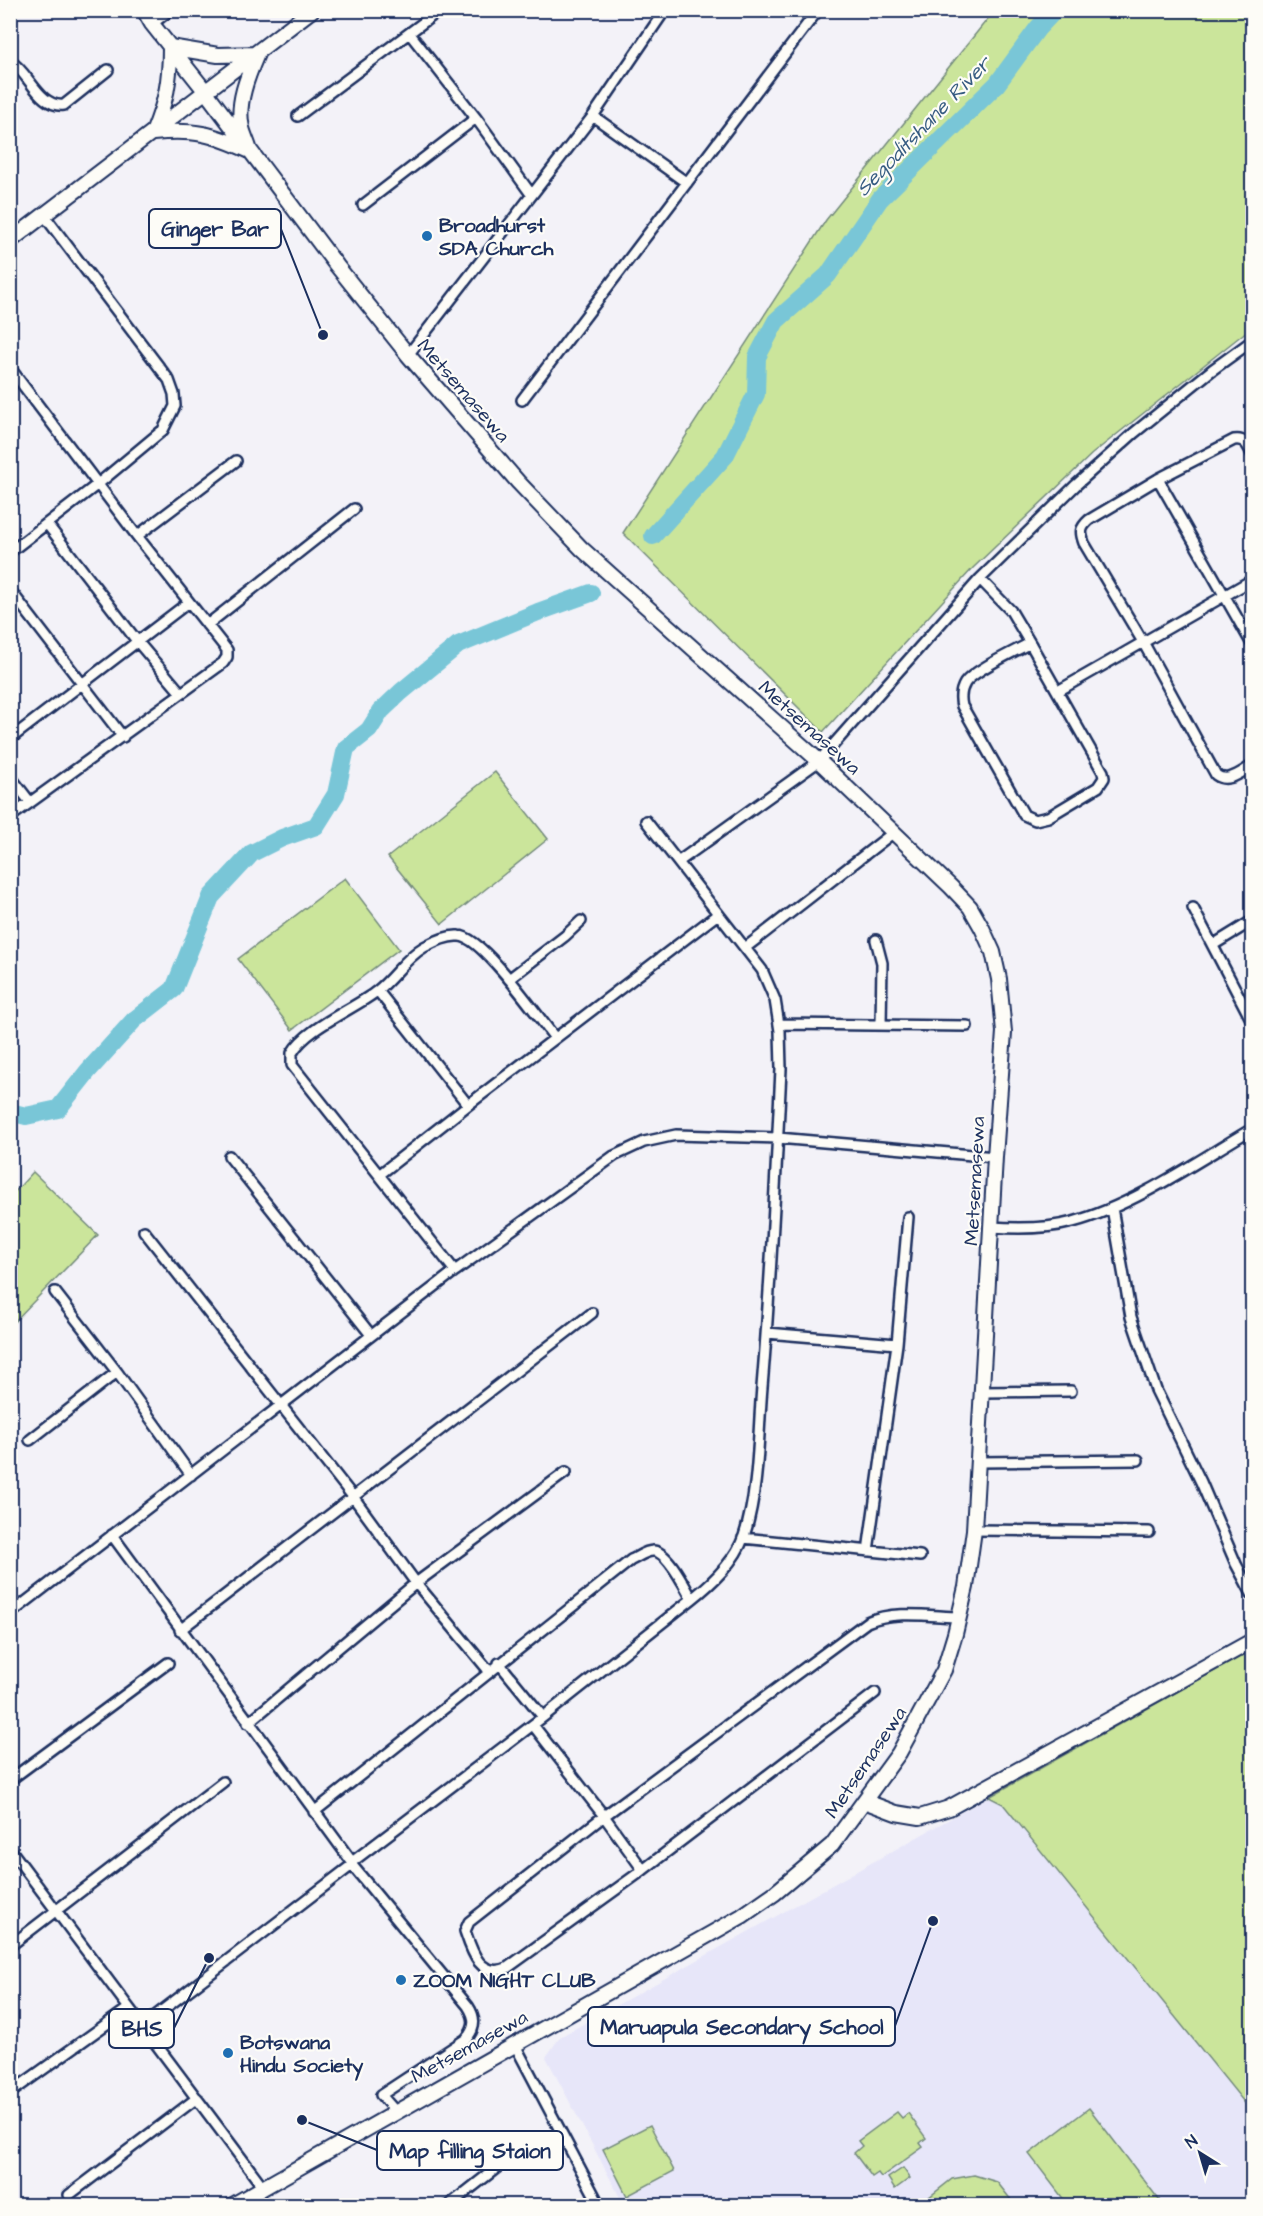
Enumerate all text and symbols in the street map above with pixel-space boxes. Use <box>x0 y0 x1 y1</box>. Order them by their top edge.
water label: Segoditshane River <box>849 48 1000 203</box>
callout: Ginger Bar <box>149 209 281 248</box>
place label: Broadhurst SDA Church <box>438 212 555 263</box>
text: Ginger Bar <box>161 215 269 246</box>
marker: Broadhurst SDA Church <box>420 229 434 243</box>
street label: Metsemasewa <box>410 333 516 449</box>
street label: Metsemasewa <box>752 674 867 781</box>
street label: Metsemasewa <box>958 1116 992 1246</box>
street label: Metsemasewa <box>818 1701 914 1824</box>
place label: ZOOM NIGHT CLUB <box>413 1967 596 1995</box>
marker: ZOOM NIGHT CLUB <box>394 1973 408 1987</box>
street label: Metsemasewa <box>406 2003 533 2090</box>
callout: Maruapula Secondary School <box>588 2007 895 2046</box>
callout: BHS <box>109 2009 174 2048</box>
text: Maruapula Secondary School <box>600 2013 884 2045</box>
text: BHS <box>121 2015 163 2044</box>
place label: Botswana Hindu Society <box>240 2029 363 2081</box>
marker: Botswana Hindu Society <box>221 2046 235 2060</box>
north arrow <box>1170 2123 1230 2183</box>
text: N <box>1181 2130 1202 2154</box>
callout: Map filling Staion <box>377 2131 563 2170</box>
text: Map filling Staion <box>389 2137 551 2168</box>

